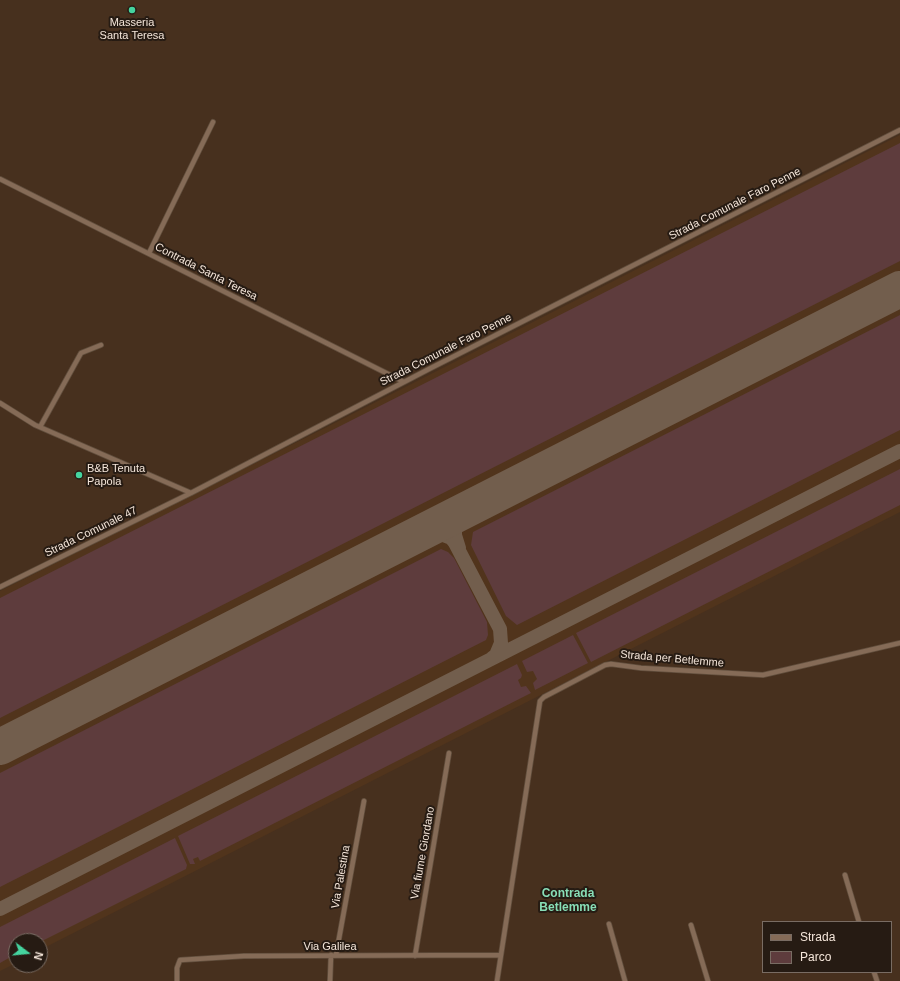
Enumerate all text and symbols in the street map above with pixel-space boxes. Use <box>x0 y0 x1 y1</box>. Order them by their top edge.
marker: Masseria Santa Teresa <box>127 5 137 15</box>
place label: Masseria Santa Teresa <box>100 16 164 42</box>
street label: Strada Comunale Faro Penne <box>667 165 803 243</box>
street label: Contrada Santa Teresa <box>153 240 259 304</box>
street label: Strada Comunale Faro Penne <box>378 311 514 389</box>
place label: B&B Tenuta Papola <box>87 462 145 488</box>
marker: B&B Tenuta Papola <box>74 470 84 480</box>
street label: Strada Comunale 47 <box>43 504 139 560</box>
street label: Strada per Betlemme <box>620 648 724 670</box>
street label: Via fiume Giordano <box>408 806 438 900</box>
street label: Via Palestina <box>329 844 353 910</box>
district label: Contrada Betlemme <box>539 887 597 915</box>
legend <box>762 921 892 973</box>
text: Strada <box>800 930 835 944</box>
north arrow <box>8 933 48 973</box>
street label: Via Galilea <box>304 940 356 954</box>
text: Parco <box>800 950 831 964</box>
text: N <box>32 951 45 962</box>

